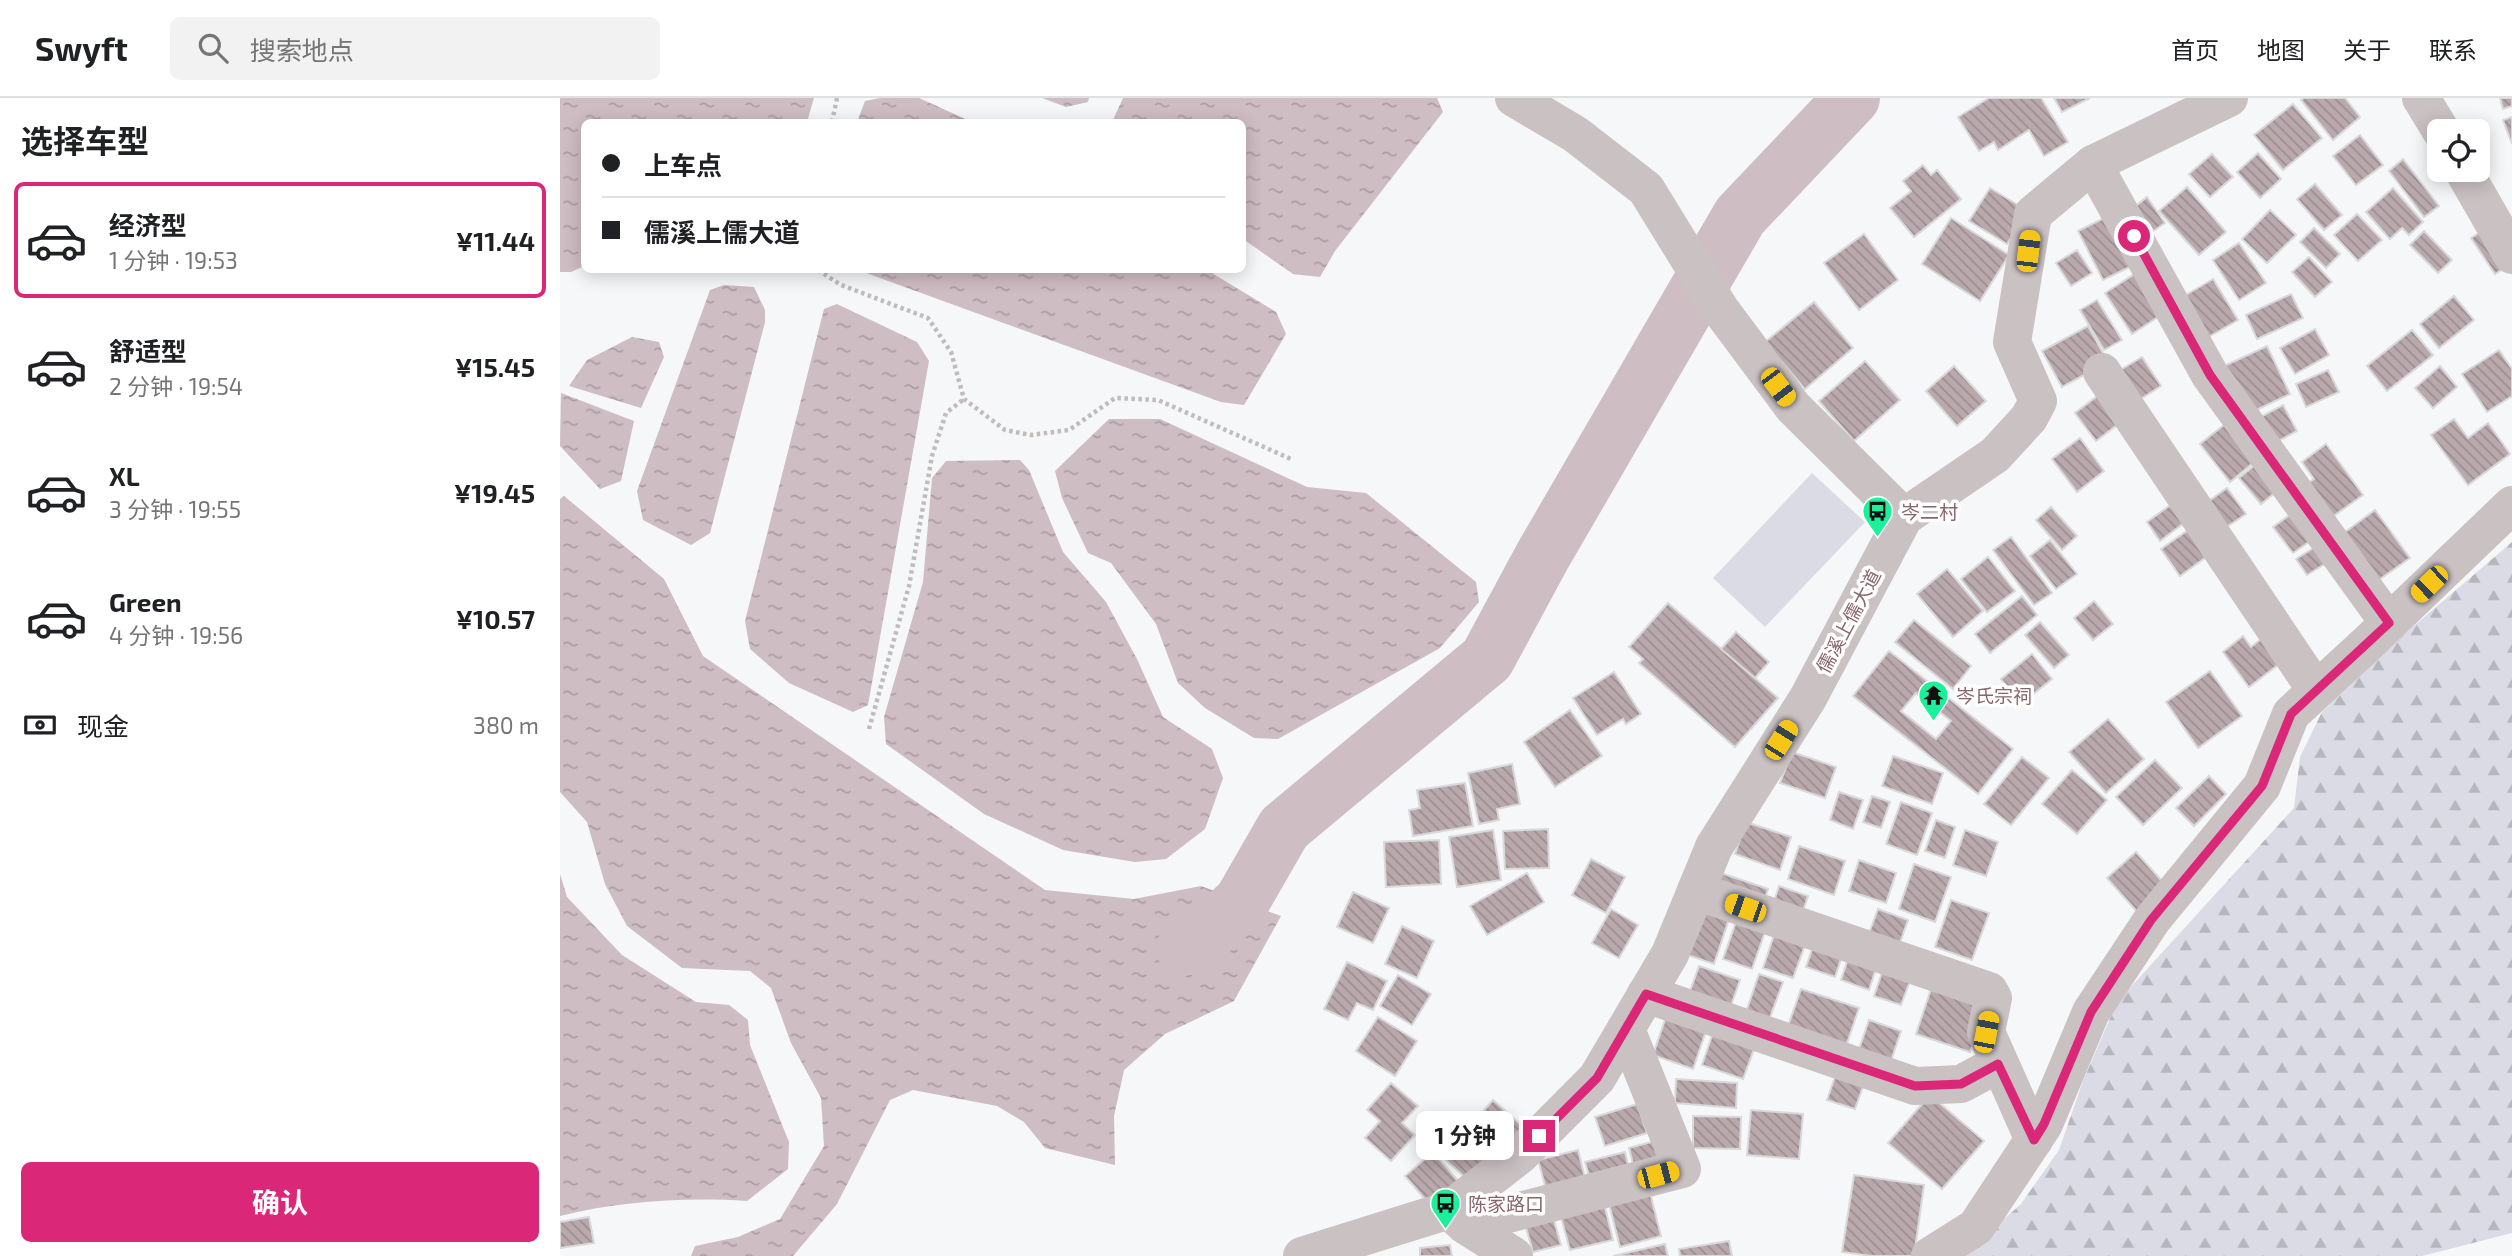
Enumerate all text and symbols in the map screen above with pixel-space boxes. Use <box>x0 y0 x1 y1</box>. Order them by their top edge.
search box <box>170 17 660 80</box>
text: Swyft <box>35 28 128 68</box>
icon: search <box>194 29 232 67</box>
text: 搜索地点 <box>250 34 354 65</box>
text: 首页 <box>2171 35 2219 64</box>
text: 地图 <box>2257 35 2305 64</box>
text: 关于 <box>2343 35 2391 64</box>
text: 联系 <box>2429 35 2477 64</box>
map controls <box>2427 119 2490 182</box>
button: locate <box>2427 119 2490 182</box>
text: 选择车型 <box>21 121 149 159</box>
text: 上车点 <box>644 149 722 180</box>
icon: car <box>25 209 88 272</box>
text: 经济型 <box>109 209 187 240</box>
text: 儒溪上儒大道 <box>644 216 800 247</box>
route start <box>2118 220 2150 252</box>
text: ¥11.44 <box>456 225 535 256</box>
car <box>2016 229 2041 273</box>
text: 1 分钟 · 19:53 <box>109 246 238 274</box>
icon: car <box>25 335 88 398</box>
text: 舒适型 <box>109 335 187 366</box>
text: ¥15.45 <box>455 351 535 382</box>
car <box>1757 364 1800 410</box>
text: 2 分钟 · 19:54 <box>109 372 243 400</box>
text: XL <box>109 460 140 491</box>
icon: car <box>25 461 88 524</box>
text: ¥19.45 <box>454 477 535 508</box>
bus stop icon: 岑二村 <box>1861 494 1895 538</box>
text: 3 分钟 · 19:55 <box>109 495 241 523</box>
place label: 岑二村 <box>1901 500 1958 523</box>
car <box>2407 562 2452 606</box>
street label: 儒溪上儒大道 <box>1811 565 1885 677</box>
text: Green <box>109 586 182 617</box>
icon: car <box>25 587 88 650</box>
text: ¥10.57 <box>456 603 535 634</box>
text: 4 分钟 · 19:56 <box>109 621 243 649</box>
temple icon: 岑氏宗祠 <box>1916 678 1950 722</box>
place label: 岑氏宗祠 <box>1956 684 2032 707</box>
icon: cash <box>21 706 59 744</box>
text: 现金 <box>77 710 129 741</box>
text: 380 m <box>473 711 539 739</box>
car <box>1761 717 1802 763</box>
car <box>1722 891 1769 925</box>
car <box>1972 1009 2001 1055</box>
callout: 1 分钟 <box>1416 1112 1514 1160</box>
route end <box>1523 1120 1555 1152</box>
text: 1 分钟 <box>1435 1121 1495 1149</box>
car <box>1635 1159 1682 1191</box>
button: 确认 <box>21 1162 539 1242</box>
bus stop icon: 陈家路口 <box>1428 1186 1462 1230</box>
place label: 陈家路口 <box>1468 1192 1544 1215</box>

